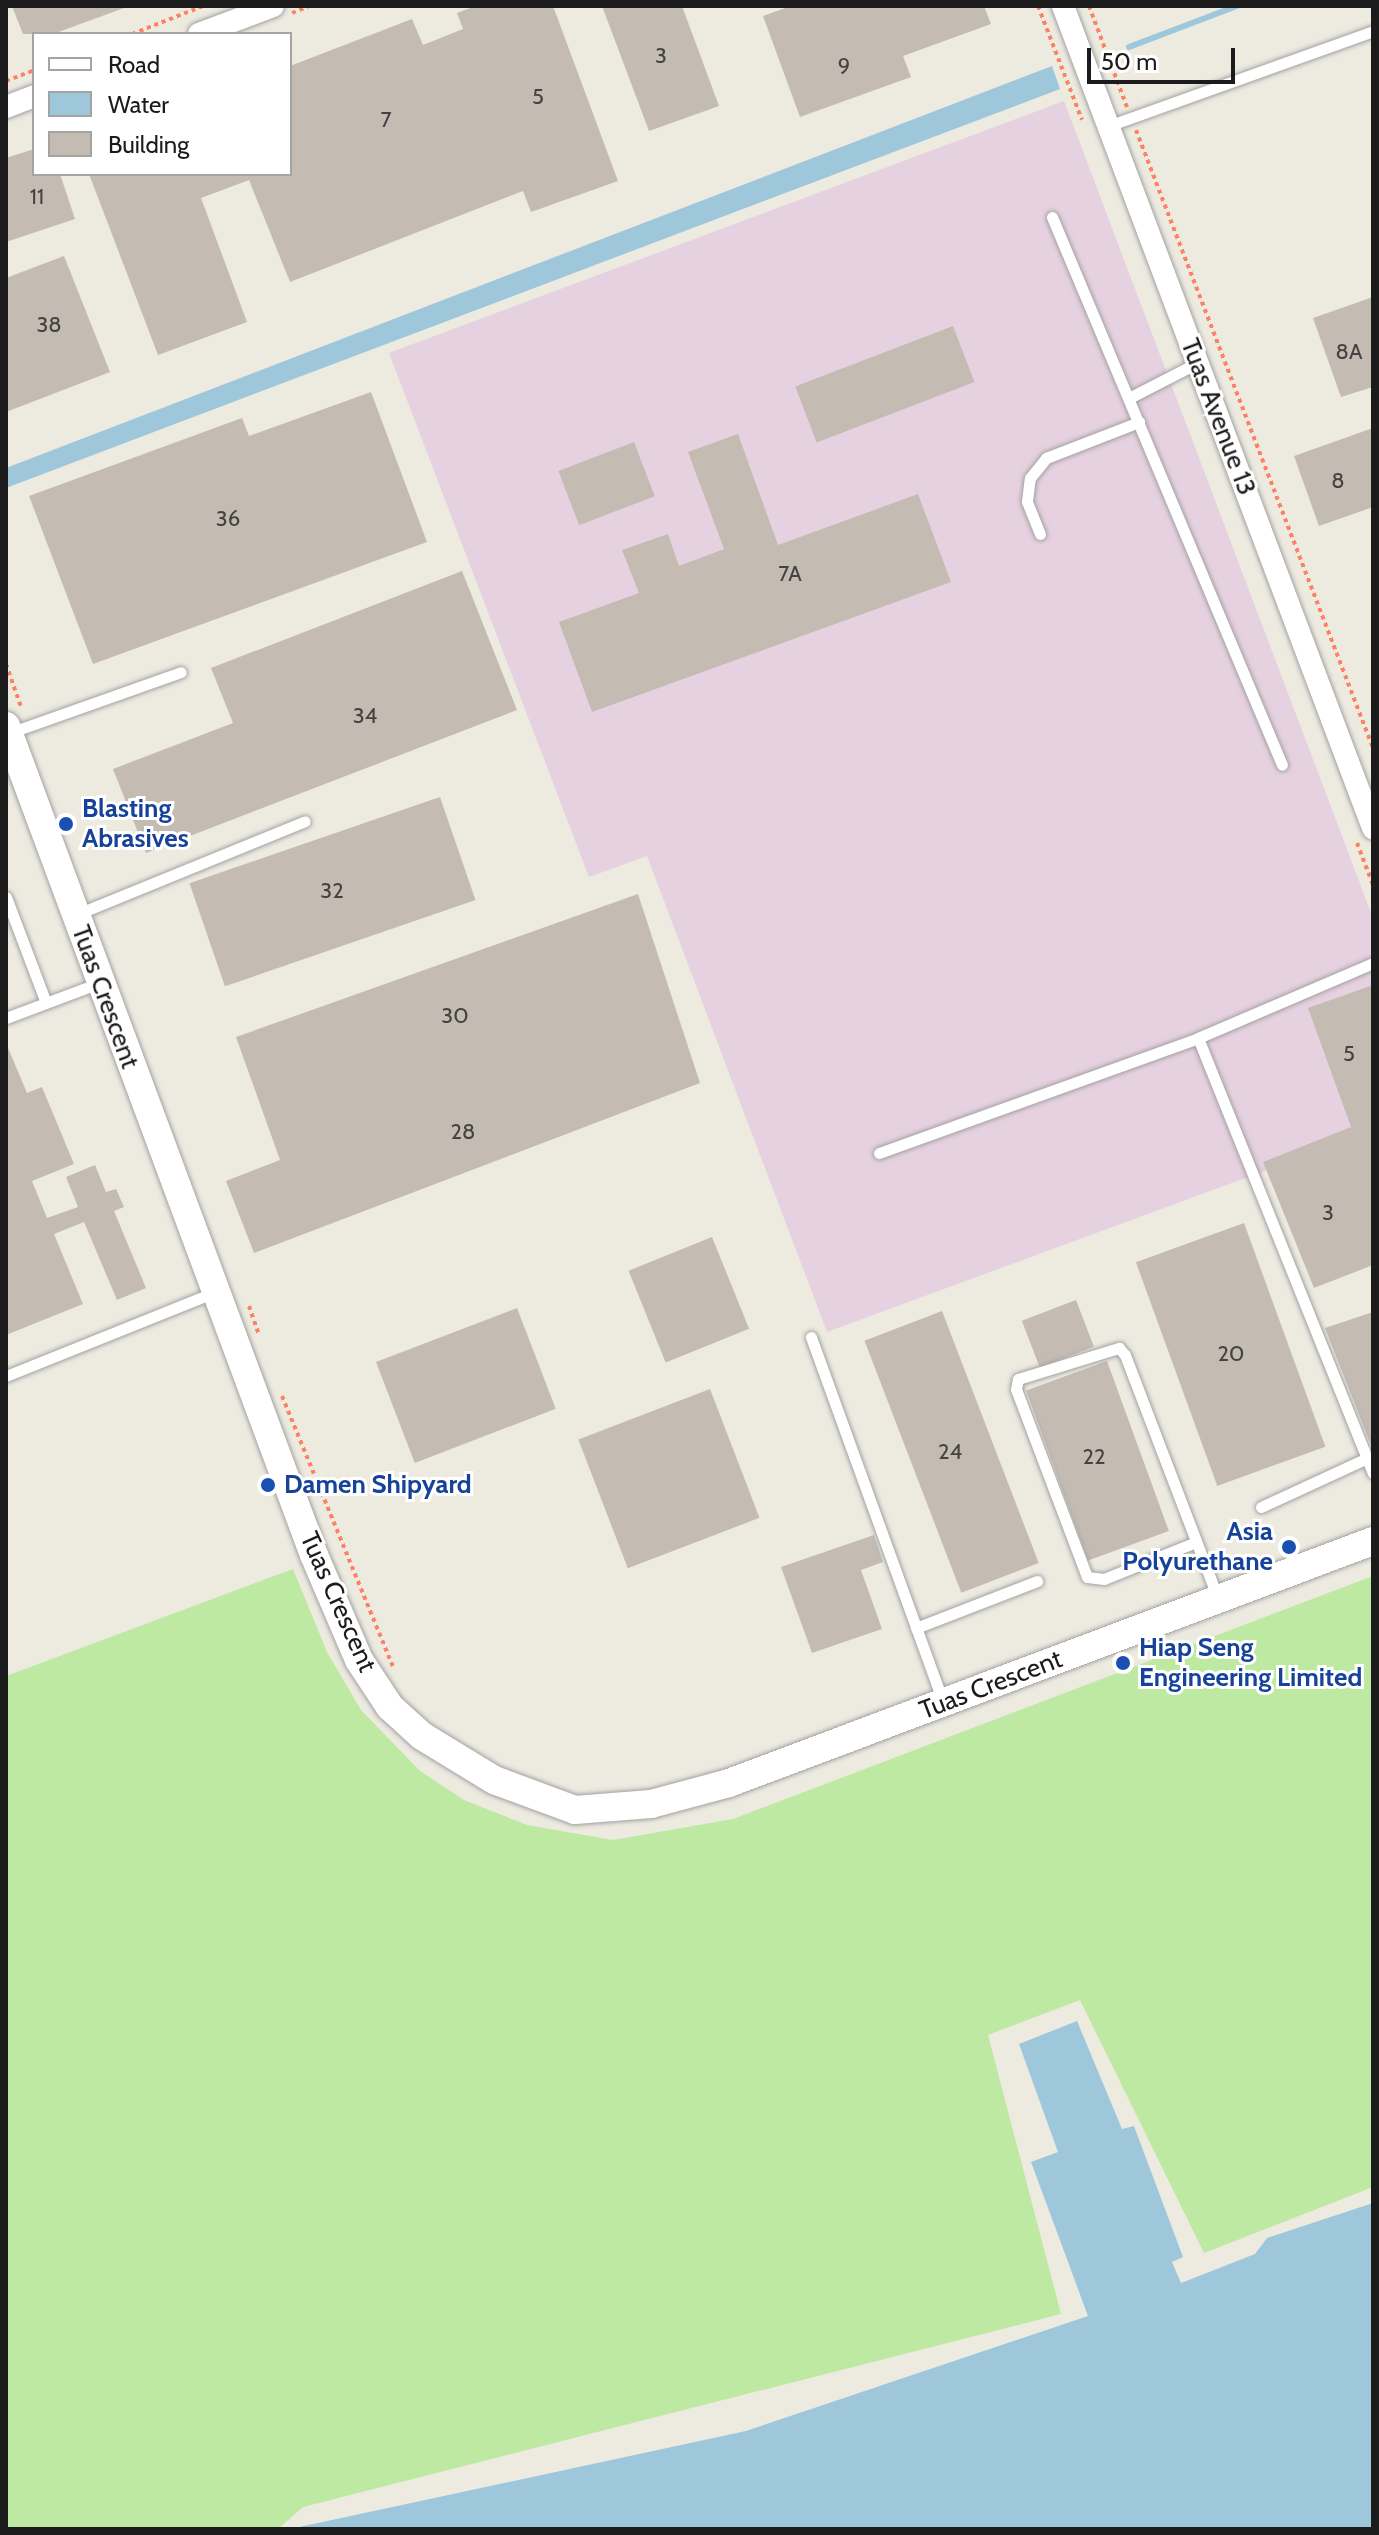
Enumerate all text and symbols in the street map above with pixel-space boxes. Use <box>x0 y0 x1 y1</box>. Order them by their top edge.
legend <box>32 32 292 176</box>
scale bar <box>1091 32 1239 82</box>
house number: 3 <box>655 43 667 69</box>
text: 50 m <box>1101 47 1157 76</box>
text: Road <box>108 50 160 79</box>
house number: 9 <box>838 53 850 79</box>
house number: 5 <box>532 84 544 110</box>
text: Water <box>108 90 169 119</box>
house number: 7 <box>380 107 392 133</box>
text: Building <box>108 130 189 159</box>
house number: 11 <box>30 184 44 210</box>
house number: 38 <box>36 312 62 338</box>
street label: Tuas Avenue 13 <box>1174 334 1262 500</box>
house number: 8A <box>1336 339 1362 365</box>
house number: 8 <box>1331 468 1345 494</box>
house number: 36 <box>216 506 240 532</box>
house number: 7A <box>778 561 802 587</box>
house number: 34 <box>353 703 377 729</box>
place label: Blasting Abrasives <box>82 793 189 854</box>
marker: Blasting Abrasives <box>57 815 75 833</box>
house number: 32 <box>320 878 344 904</box>
street label: Tuas Crescent <box>65 921 145 1073</box>
house number: 30 <box>441 1003 469 1029</box>
house number: 5 <box>1343 1041 1355 1067</box>
house number: 28 <box>451 1119 475 1145</box>
house number: 3 <box>1322 1200 1334 1226</box>
house number: 20 <box>1218 1341 1244 1367</box>
house number: 24 <box>938 1439 962 1465</box>
house number: 22 <box>1082 1444 1106 1470</box>
place label: Damen Shipyard <box>284 1469 472 1501</box>
marker: Damen Shipyard <box>259 1476 277 1494</box>
place label: Asia Polyurethane <box>1122 1516 1273 1578</box>
street label: Tuas Crescent <box>293 1527 383 1677</box>
marker: Asia Polyurethane <box>1280 1538 1298 1556</box>
place label: Hiap Seng Engineering Limited <box>1139 1632 1362 1694</box>
street label: Tuas Crescent <box>915 1644 1067 1726</box>
marker: Hiap Seng Engineering Limited <box>1114 1654 1132 1672</box>

